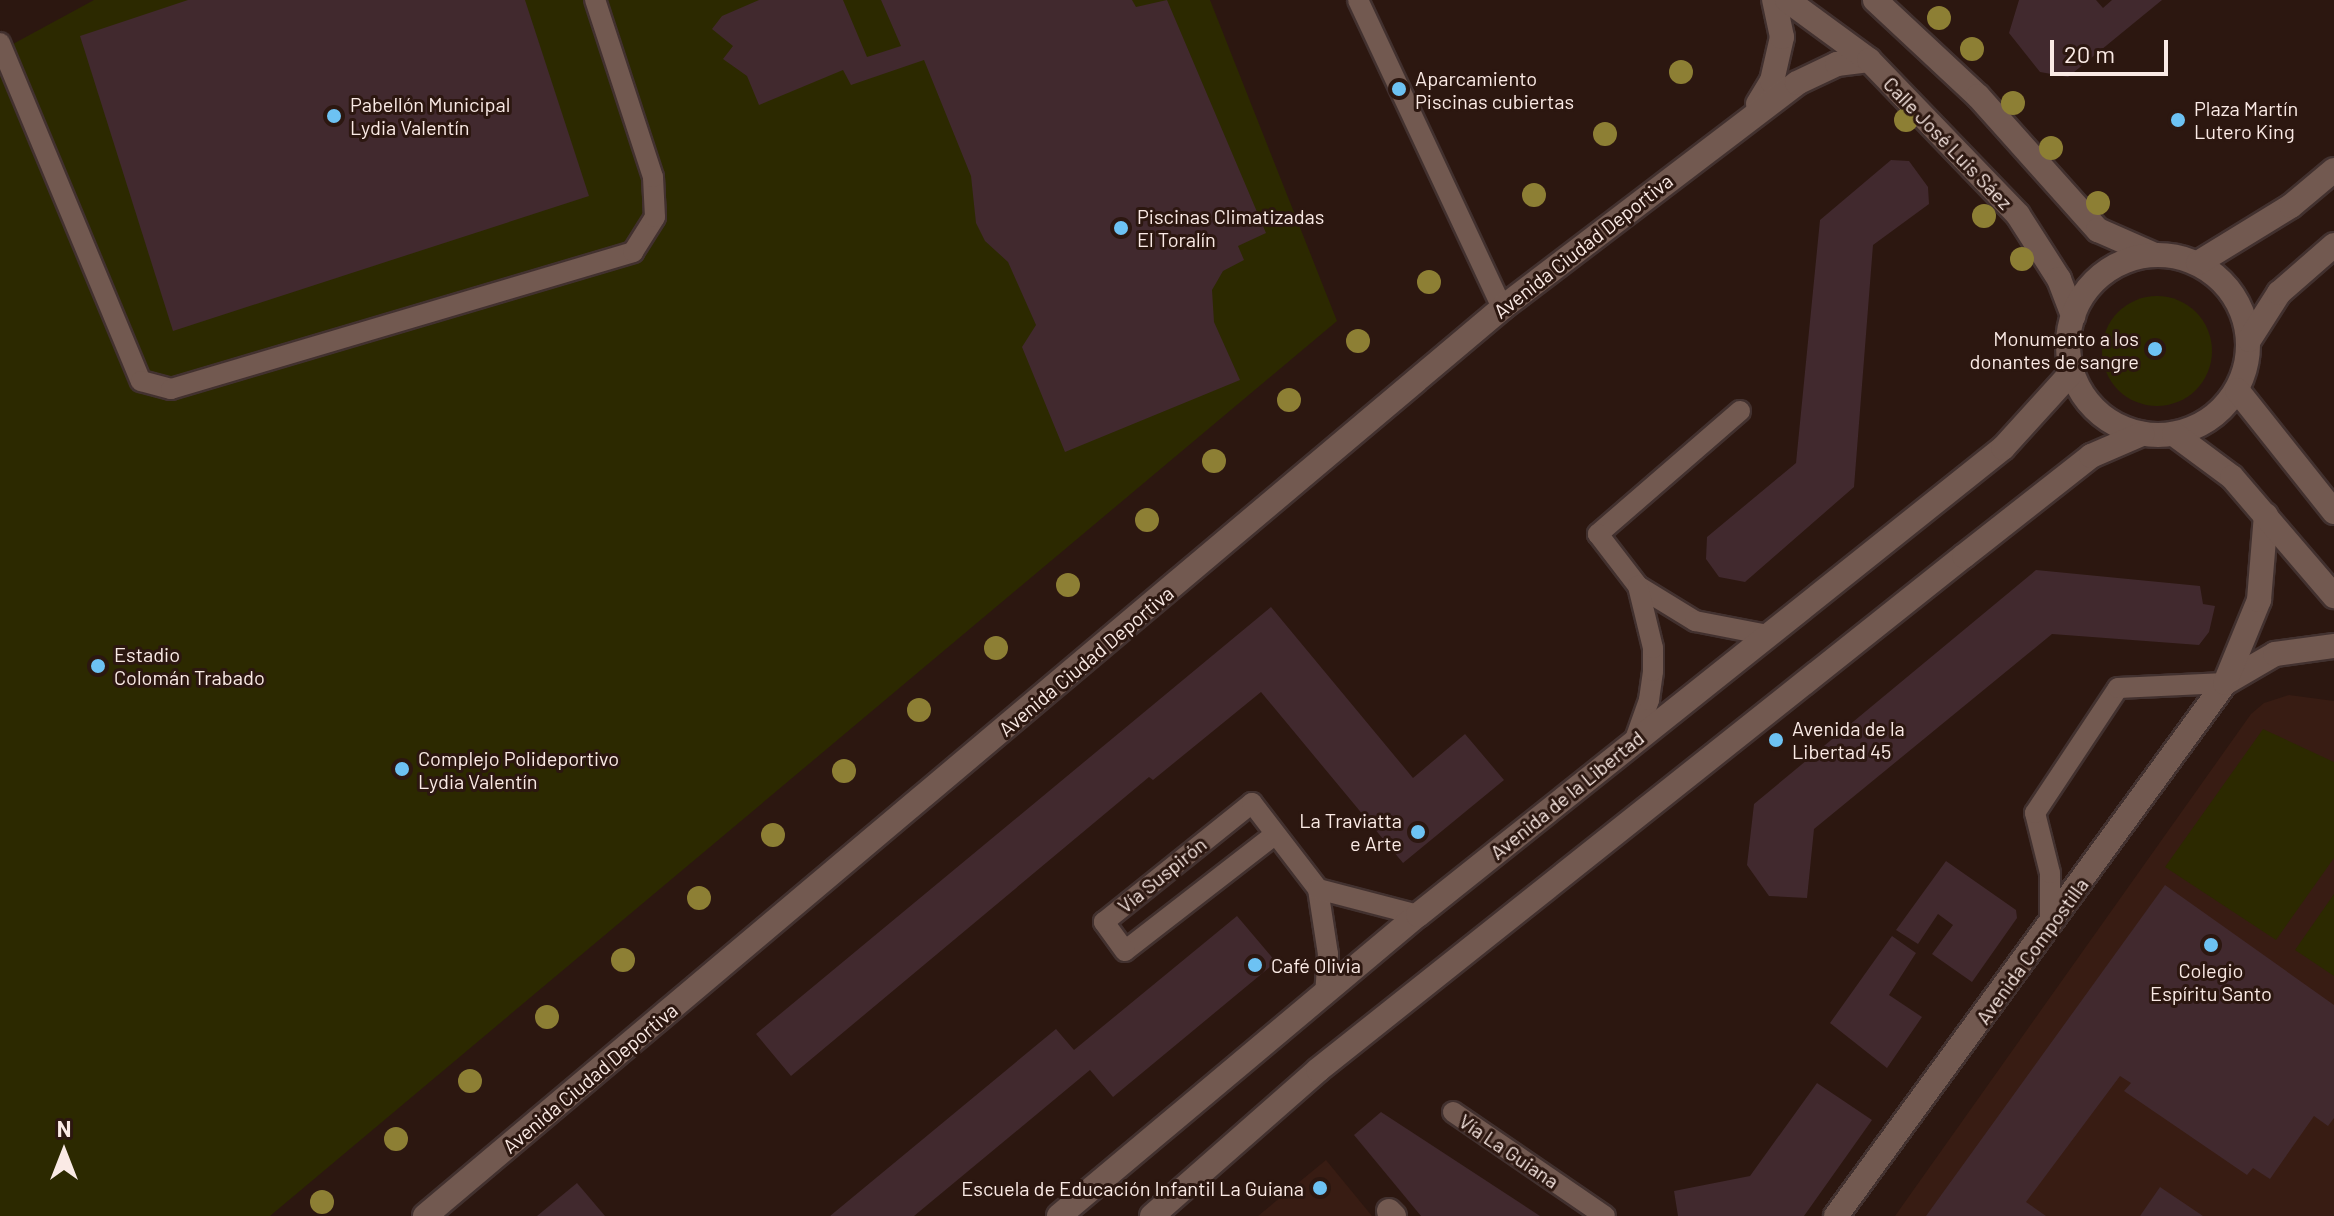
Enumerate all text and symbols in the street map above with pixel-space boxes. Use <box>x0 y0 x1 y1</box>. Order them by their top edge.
scale bar <box>2054 24 2172 74</box>
text: 20 m <box>2064 39 2115 68</box>
place label: Aparcamiento Piscinas cubiertas <box>1415 66 1574 113</box>
street label: Calle José Luis Sáez <box>1879 72 2017 214</box>
marker: Aparcamiento Piscinas cubiertas <box>1390 80 1408 98</box>
place label: Pabellón Municipal Lydia Valentín <box>350 92 510 139</box>
place label: Plaza Martín Lutero King <box>2194 96 2298 143</box>
marker: Pabellón Municipal Lydia Valentín <box>325 107 343 125</box>
marker: Plaza Martín Lutero King <box>2169 111 2187 129</box>
street label: Avenida Ciudad Deportiva <box>1489 169 1677 323</box>
place label: Piscinas Climatizadas El Toralín <box>1137 204 1324 251</box>
marker: Piscinas Climatizadas El Toralín <box>1112 219 1130 237</box>
place label: Monumento a los donantes de sangre <box>1970 326 2139 373</box>
marker: Monumento a los donantes de sangre <box>2146 340 2164 358</box>
street label: Avenida Ciudad Deportiva <box>994 581 1178 741</box>
place label: Estadio Colomán Trabado <box>114 642 265 689</box>
marker: Estadio Colomán Trabado <box>89 657 107 675</box>
place label: Avenida de la Libertad 45 <box>1792 716 1905 763</box>
street label: Avenida de la Libertad <box>1485 726 1649 864</box>
marker: Avenida de la Libertad 45 <box>1767 731 1785 749</box>
place label: Complejo Polideportivo Lydia Valentín <box>418 746 619 793</box>
marker: Complejo Polideportivo Lydia Valentín <box>393 760 411 778</box>
place label: La Traviatta e Arte <box>1299 808 1402 855</box>
marker: La Traviatta e Arte <box>1409 823 1427 841</box>
street label: Vía Suspirón <box>1113 832 1211 918</box>
street label: Avenida Compostilla <box>1971 873 2093 1029</box>
marker: Colegio Espíritu Santo <box>2202 936 2220 954</box>
place label: Café Olivia <box>1271 953 1361 977</box>
marker: Café Olivia <box>1246 956 1264 974</box>
place label: Colegio Espíritu Santo <box>2150 958 2272 1005</box>
street label: Avenida Ciudad Deportiva <box>498 998 682 1158</box>
street label: Vía La Guiana <box>1455 1109 1563 1193</box>
north arrow <box>24 1112 104 1192</box>
text: N <box>57 1115 71 1141</box>
place label: Escuela de Educación Infantil La Guiana <box>961 1176 1304 1200</box>
marker: Escuela de Educación Infantil La Guiana <box>1311 1179 1329 1197</box>

